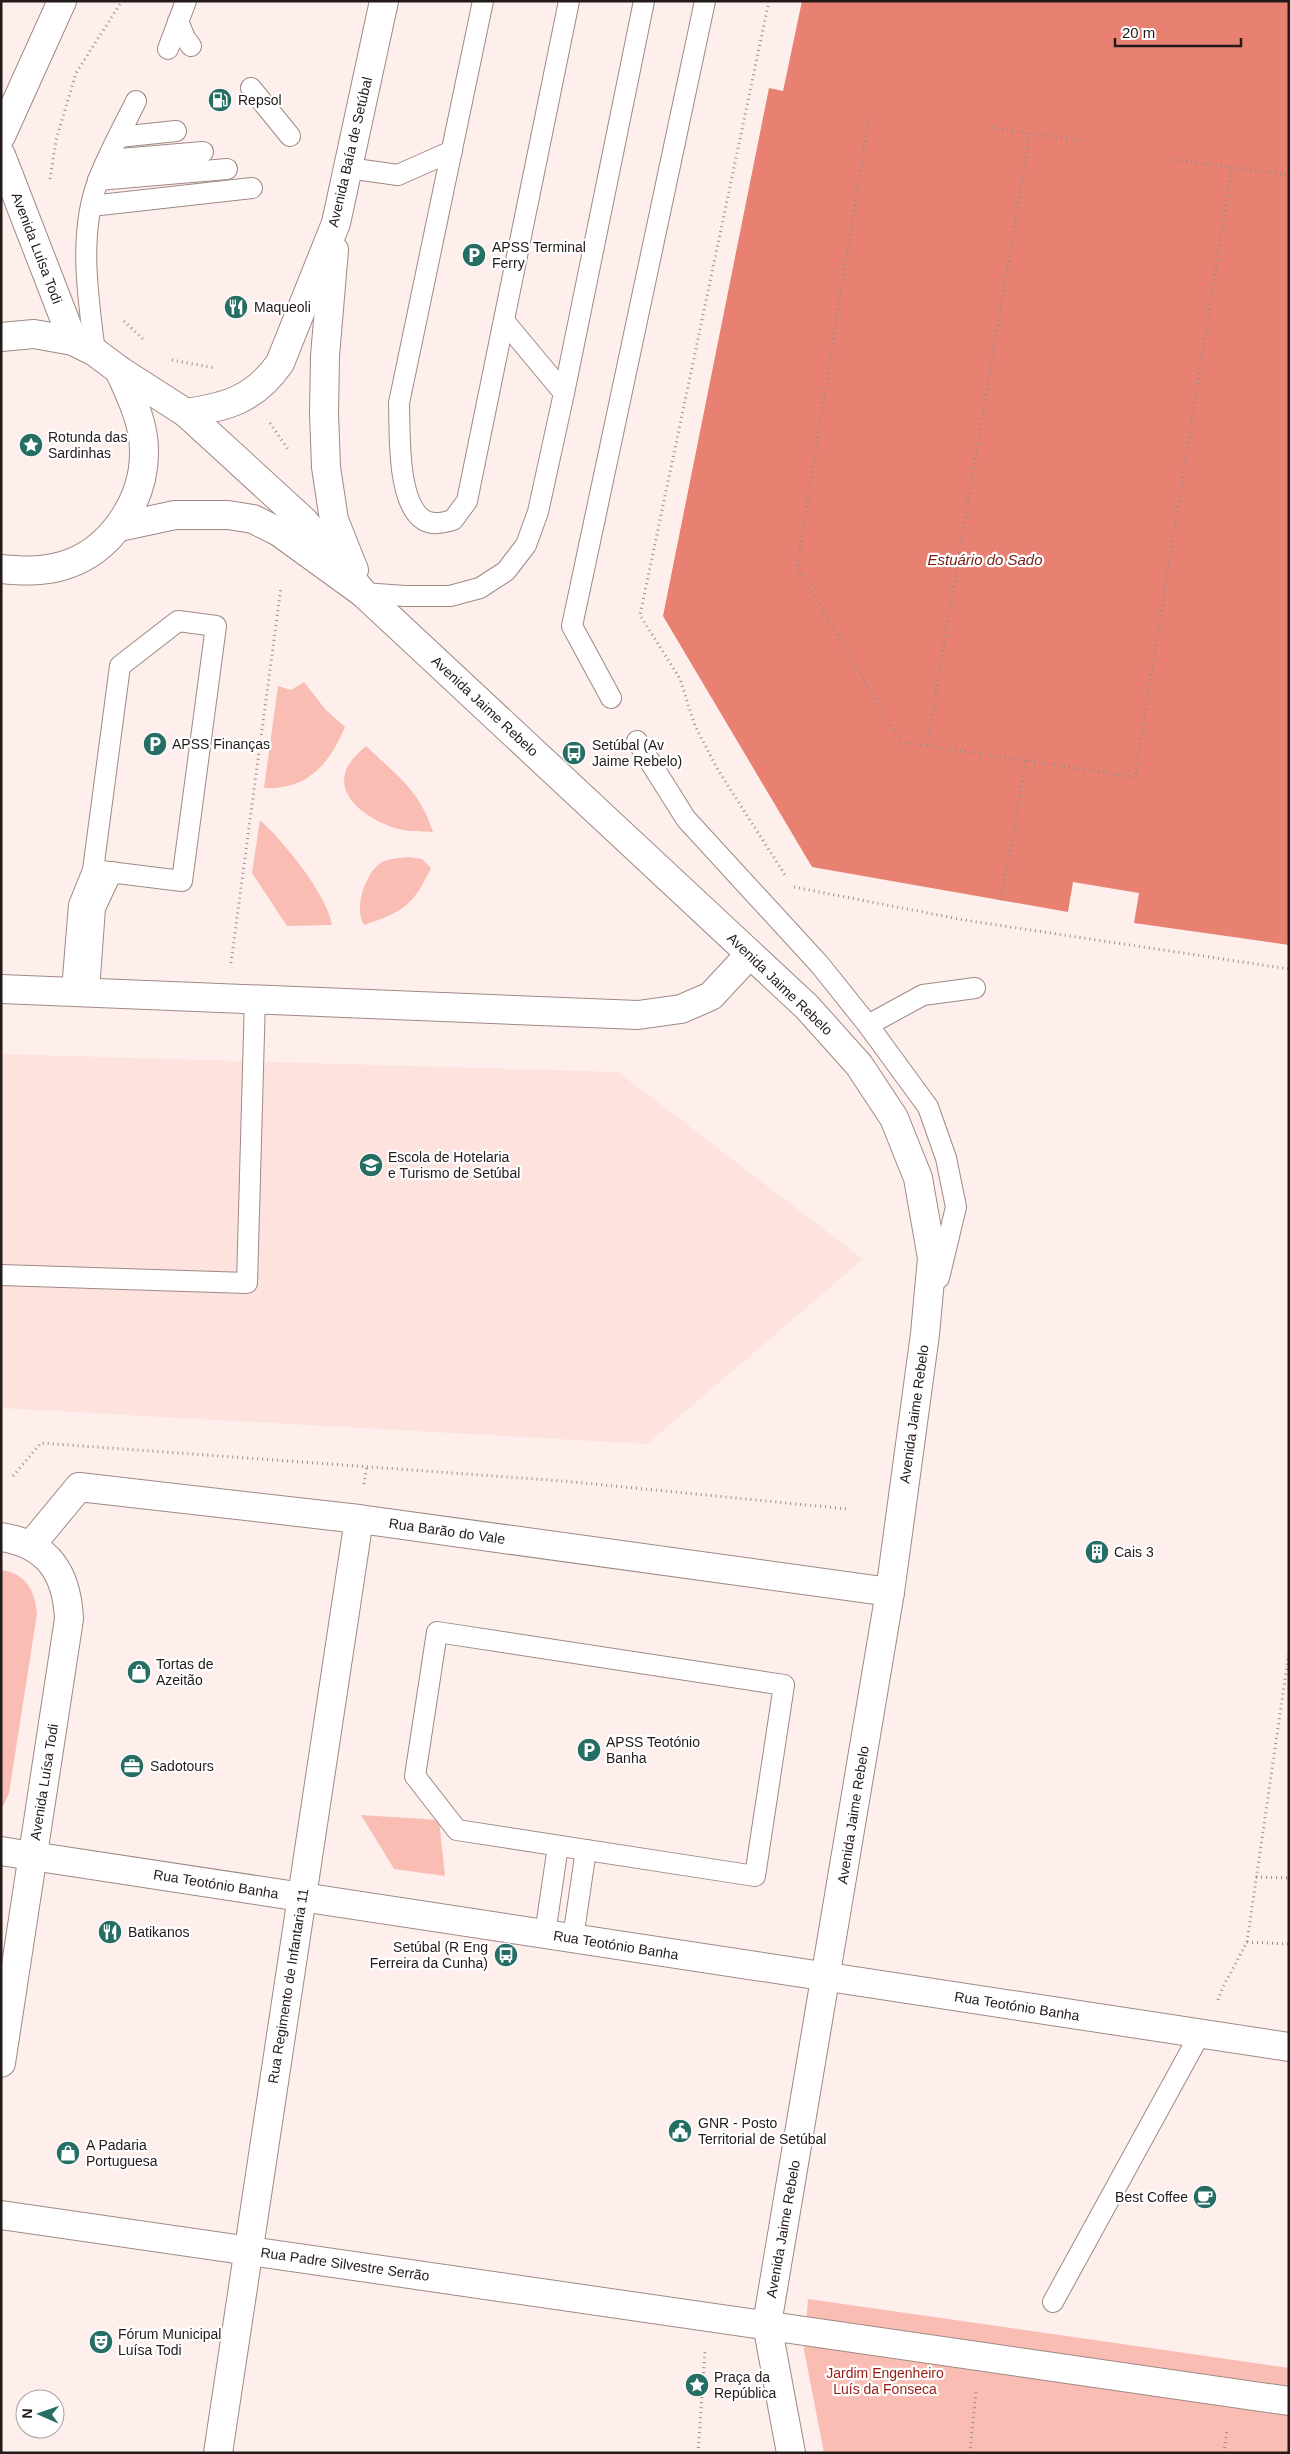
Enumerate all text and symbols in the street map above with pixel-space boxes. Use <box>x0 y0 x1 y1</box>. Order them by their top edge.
scale bar <box>1115 15 1241 47</box>
text: 20 m <box>1122 24 1155 41</box>
street label: Avenida Baía de Setúbal <box>325 75 375 229</box>
fuel station icon: Repsol <box>207 87 233 113</box>
place label: Repsol <box>238 92 282 108</box>
street label: Avenida Luísa Todi <box>8 190 66 306</box>
place label: APSS Terminal Ferry <box>492 239 586 271</box>
parking icon: APSS Terminal Ferry <box>461 242 487 268</box>
restaurant icon: Maqueoli <box>223 294 249 320</box>
place label: Maqueoli <box>254 299 311 315</box>
place label: Rotunda das Sardinhas <box>48 429 127 461</box>
place icon: Rotunda das Sardinhas <box>18 432 44 458</box>
water label: Estuário do Sado <box>927 551 1043 568</box>
street label: Avenida Jaime Rebelo <box>428 652 542 760</box>
parking icon: APSS Finanças <box>142 731 168 757</box>
place label: APSS Finanças <box>172 736 270 752</box>
place label: Setúbal (Av Jaime Rebelo) <box>592 737 682 769</box>
bus stop icon: Setúbal (Av Jaime Rebelo) <box>561 740 587 766</box>
street label: Avenida Jaime Rebelo <box>724 930 836 1038</box>
place label: Escola de Hotelaria e Turismo de Setúbal <box>388 1149 520 1181</box>
school or university icon: Escola de Hotelaria e Turismo de Setúbal <box>358 1152 384 1178</box>
street label: Avenida Jaime Rebelo <box>896 1343 932 1484</box>
street label: Rua Barão do Vale <box>388 1515 506 1547</box>
building icon: Cais 3 <box>1084 1539 1110 1565</box>
place label: Cais 3 <box>1114 1544 1154 1560</box>
place label: Tortas de Azeitão <box>156 1656 214 1688</box>
shop icon: Tortas de Azeitão <box>126 1659 152 1685</box>
street label: Avenida Luísa Todi <box>27 1723 61 1841</box>
place label: APSS Teotónio Banha <box>606 1734 700 1766</box>
parking icon: APSS Teotónio Banha <box>576 1737 602 1763</box>
street label: Avenida Jaime Rebelo <box>834 1744 872 1885</box>
office icon: Sadotours <box>119 1753 145 1779</box>
place label: Sadotours <box>150 1758 214 1774</box>
street label: Rua Teotónio Banha <box>152 1866 280 1902</box>
street label: Rua Regimento de Infantaria 11 <box>265 1887 311 2085</box>
restaurant icon: Batikanos <box>97 1919 123 1945</box>
place label: Batikanos <box>128 1924 189 1940</box>
street label: Rua Teotónio Banha <box>552 1927 680 1963</box>
place label: Setúbal (R Eng Ferreira da Cunha) <box>370 1939 488 1971</box>
bus stop icon: Setúbal (R Eng Ferreira da Cunha) <box>493 1942 519 1968</box>
street label: Rua Teotónio Banha <box>953 1988 1081 2024</box>
place label: GNR - Posto Territorial de Setúbal <box>698 2115 826 2147</box>
public building icon: GNR - Posto Territorial de Setúbal <box>667 2118 693 2144</box>
place label: A Padaria Portuguesa <box>86 2137 158 2169</box>
shop icon: A Padaria Portuguesa <box>55 2140 81 2166</box>
street label: Avenida Jaime Rebelo <box>763 2159 803 2299</box>
cafe icon: Best Coffee <box>1192 2184 1218 2210</box>
place label: Best Coffee <box>1115 2189 1188 2205</box>
street label: Rua Padre Silvestre Serrão <box>260 2244 431 2284</box>
place label: Fórum Municipal Luísa Todi <box>118 2326 221 2358</box>
theatre icon: Fórum Municipal Luísa Todi <box>88 2329 114 2355</box>
park label: Jardim Engenheiro Luís da Fonseca <box>826 2365 944 2397</box>
place label: Praça da República <box>714 2369 776 2401</box>
place icon: Praça da República <box>684 2372 710 2398</box>
north arrow <box>15 2389 65 2439</box>
text: N <box>19 2408 35 2419</box>

